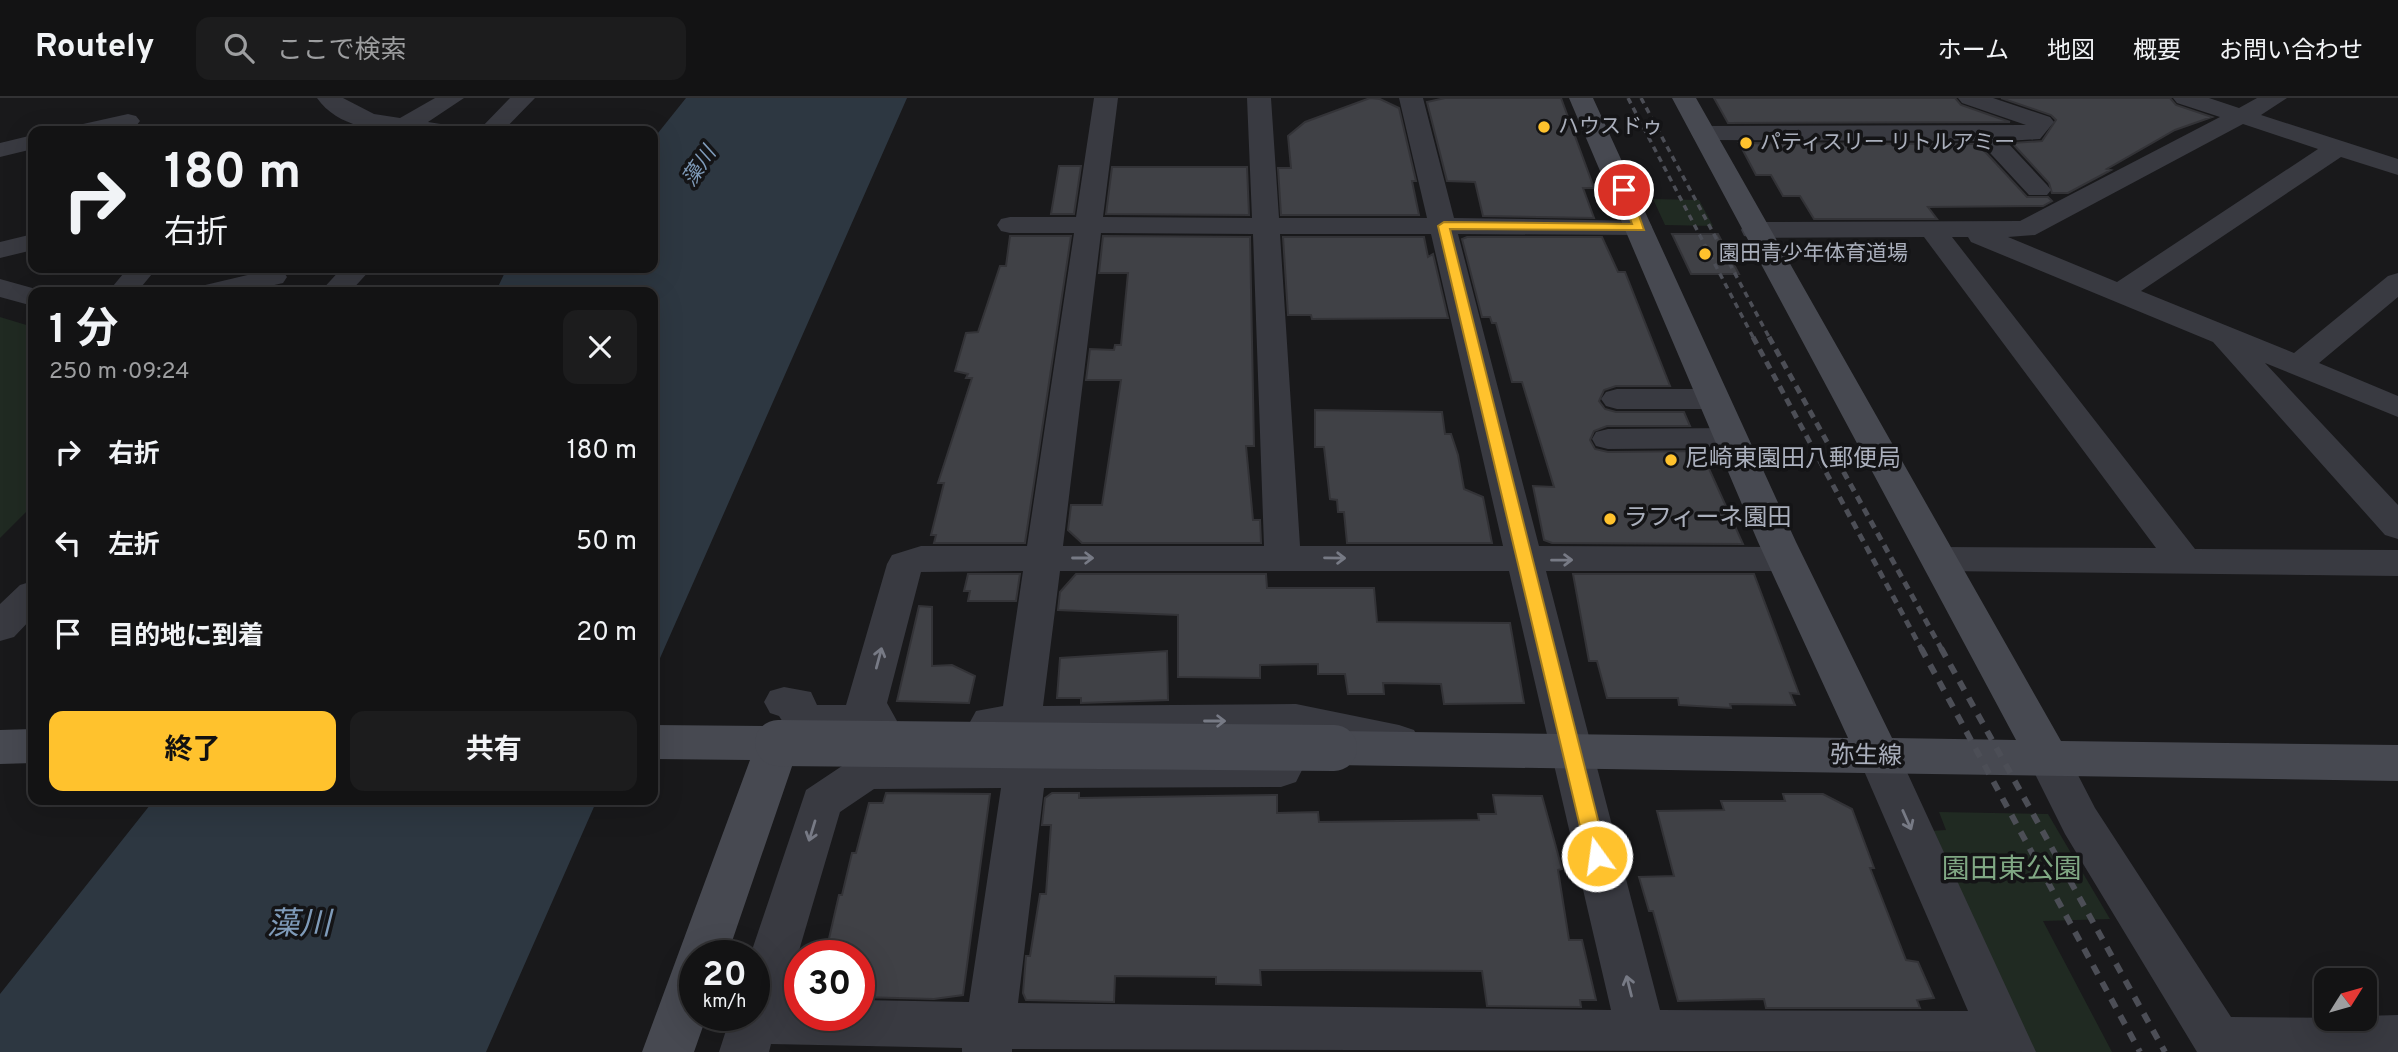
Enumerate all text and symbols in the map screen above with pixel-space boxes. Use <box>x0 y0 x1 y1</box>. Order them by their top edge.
search box <box>196 17 686 80</box>
text: Routely <box>35 27 154 69</box>
icon: search <box>220 29 258 67</box>
text: ここで検索 <box>276 35 407 68</box>
text: ホーム <box>1938 37 2009 67</box>
text: 地図 <box>2047 37 2095 67</box>
text: 概要 <box>2133 37 2181 67</box>
text: お問い合わせ <box>2219 37 2363 67</box>
place label: ハウスドゥ <box>1558 114 1663 141</box>
marker: ハウスドゥ <box>1536 119 1552 135</box>
place label: パティスリー リトルアミー <box>1760 130 2015 157</box>
marker: パティスリー リトルアミー <box>1738 135 1754 151</box>
water label: 藻川 <box>677 140 724 192</box>
text: 180 m <box>164 144 301 206</box>
icon: right <box>49 154 140 245</box>
pin <box>1594 160 1654 220</box>
icon: arrive <box>1605 171 1643 209</box>
text: 右折 <box>164 214 228 254</box>
place label: 園田青少年体育道場 <box>1719 241 1908 268</box>
marker: 園田青少年体育道場 <box>1697 246 1713 262</box>
text: 1 分 <box>49 305 118 358</box>
button: close <box>563 310 637 384</box>
text: 250 m · 09:24 <box>49 358 190 387</box>
icon: right <box>49 433 87 471</box>
text: 180 m <box>567 435 637 468</box>
text: 右折 <box>108 439 160 472</box>
place label: 尼崎東園田八郵便局 <box>1685 445 1901 475</box>
marker: 尼崎東園田八郵便局 <box>1663 452 1679 468</box>
place label: ラフィーネ園田 <box>1624 504 1792 534</box>
marker: ラフィーネ園田 <box>1602 511 1618 527</box>
icon: left <box>49 524 87 562</box>
text: 50 m <box>576 526 637 559</box>
text: 左折 <box>108 530 160 563</box>
one-way arrow <box>1071 551 1094 565</box>
one-way arrow <box>1323 551 1346 565</box>
one-way arrow <box>1551 553 1574 567</box>
icon: arrive <box>49 615 87 653</box>
text: 20 m <box>576 617 637 650</box>
text: 目的地に到着 <box>108 621 264 654</box>
one-way arrow <box>873 647 886 669</box>
button: 終了 <box>49 711 336 791</box>
button: 共有 <box>350 711 637 791</box>
one-way arrow <box>1203 714 1226 728</box>
street label: 弥生線 <box>1830 741 1902 773</box>
one-way arrow <box>1901 808 1914 830</box>
position arrow <box>1560 819 1634 893</box>
one-way arrow <box>805 820 818 842</box>
park label: 園田東公園 <box>1942 853 2082 889</box>
water label: 藻川 <box>267 906 334 946</box>
speed limit sign: 30 <box>784 940 875 1031</box>
text: 20 <box>702 954 747 998</box>
north arrow <box>2314 968 2376 1031</box>
map controls <box>2314 968 2377 1031</box>
one-way arrow <box>1622 975 1635 998</box>
text: km/h <box>703 991 746 1014</box>

